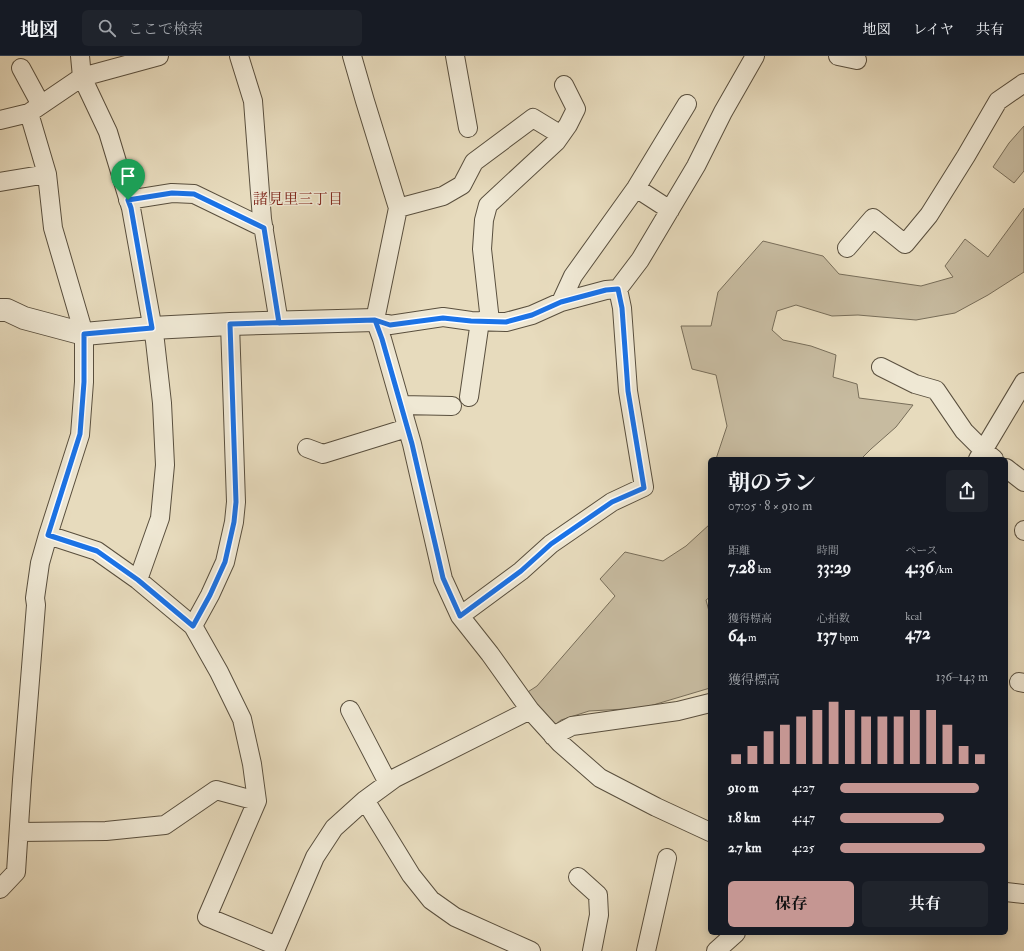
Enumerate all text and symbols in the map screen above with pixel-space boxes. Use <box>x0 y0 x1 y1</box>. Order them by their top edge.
search box <box>82 10 362 46</box>
icon: search <box>96 17 118 39</box>
text: 地図 <box>20 18 58 42</box>
text: ここで検索 <box>128 20 203 39</box>
text: 地図 <box>863 21 891 38</box>
text: レイヤ <box>913 21 954 38</box>
text: 共有 <box>976 21 1004 38</box>
pin <box>111 159 145 200</box>
icon: arrive <box>117 165 139 187</box>
district label: 諸見里三丁目 <box>253 190 343 209</box>
text: 朝のラン <box>728 469 816 497</box>
button: share <box>946 470 988 512</box>
text: 07:05 · 8 × 910 m <box>728 498 812 514</box>
text: 距離 <box>728 544 750 557</box>
text: 時間 <box>817 544 839 557</box>
text: ペース <box>905 544 938 557</box>
text: 7.28 <box>728 557 755 578</box>
text: 33:29 <box>817 557 851 578</box>
text: 4:36 <box>905 557 934 578</box>
text: km <box>755 563 771 576</box>
text: /km <box>934 563 953 576</box>
text: kcal <box>905 610 922 623</box>
text: 獲得標高 <box>728 612 772 625</box>
text: 心拍数 <box>817 612 850 625</box>
text: 472 <box>905 623 931 644</box>
text: 64 <box>728 625 746 646</box>
text: 137 <box>817 625 837 646</box>
text: m <box>746 631 757 644</box>
text: bpm <box>837 631 859 644</box>
text: 136–143 m <box>936 669 988 685</box>
text: 獲得標高 <box>728 672 780 688</box>
text: 910 m <box>728 780 759 796</box>
text: 4:27 <box>792 780 815 796</box>
text: 1.8 km <box>728 810 760 826</box>
text: 4:47 <box>792 810 815 826</box>
text: 2.7 km <box>728 840 762 856</box>
text: 4:25 <box>792 840 815 856</box>
button: 保存 <box>728 881 854 927</box>
button: 共有 <box>862 881 988 927</box>

